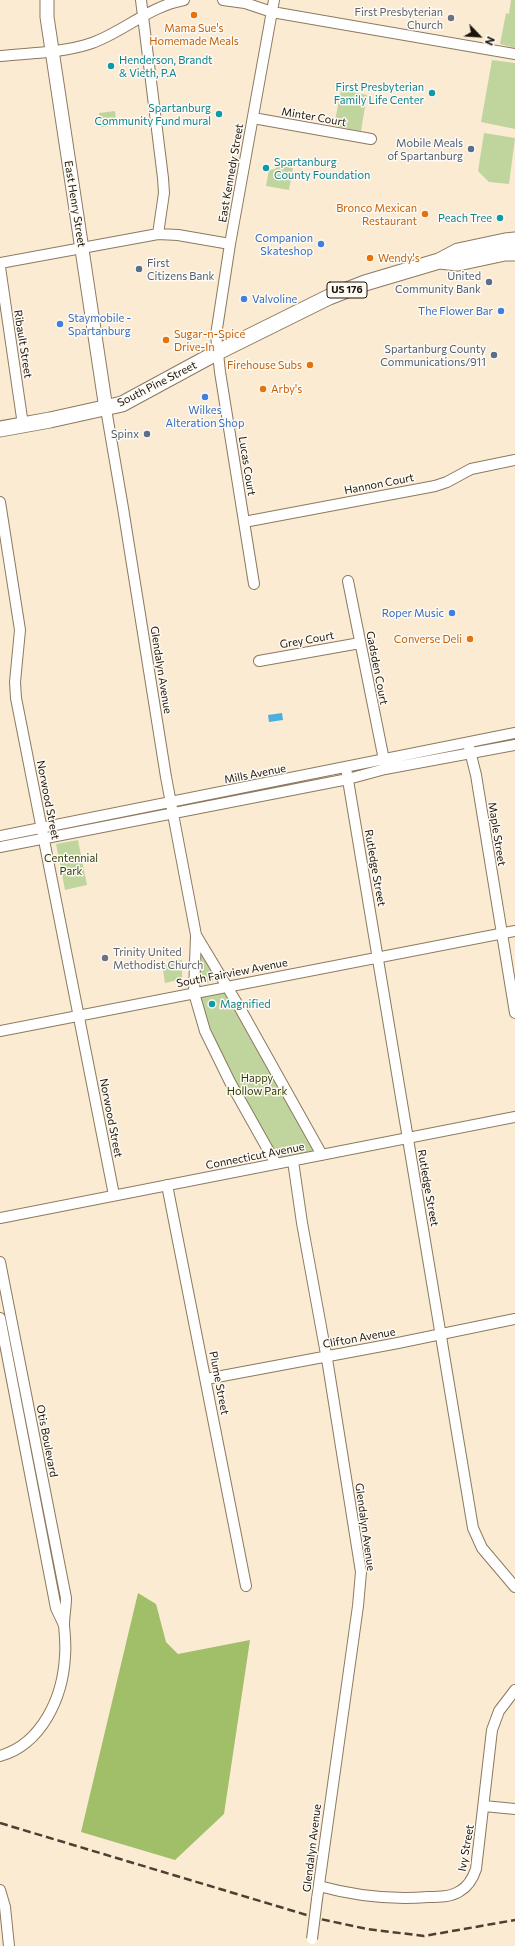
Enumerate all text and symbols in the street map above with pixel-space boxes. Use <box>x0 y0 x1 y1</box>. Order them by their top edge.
place label: First Presbyterian Church <box>355 5 443 31</box>
marker: Mama Sue's Homemade Meals <box>189 10 199 20</box>
marker: First Presbyterian Church <box>446 13 456 23</box>
north arrow <box>459 16 499 56</box>
place label: Mama Sue's Homemade Meals <box>149 21 239 47</box>
text: N <box>483 35 498 48</box>
place label: Henderson, Brandt & Vieth, P.A <box>119 53 213 79</box>
marker: Henderson, Brandt & Vieth, P.A <box>106 61 116 71</box>
place label: First Presbyterian Family Life Center <box>334 80 424 106</box>
marker: First Presbyterian Family Life Center <box>427 88 437 98</box>
place label: Spartanburg Community Fund mural <box>94 101 211 127</box>
street label: Minter Court <box>281 105 347 129</box>
marker: Spartanburg Community Fund mural <box>214 109 224 119</box>
street label: East Kennedy Street <box>216 122 246 224</box>
place label: Mobile Meals of Spartanburg <box>387 136 463 162</box>
marker: Mobile Meals of Spartanburg <box>466 144 476 154</box>
place label: Spartanburg County Foundation <box>274 155 370 181</box>
street label: East Henry Street <box>62 160 88 248</box>
marker: Spartanburg County Foundation <box>261 163 271 173</box>
place label: Bronco Mexican Restaurant <box>336 201 417 227</box>
marker: Bronco Mexican Restaurant <box>420 209 430 219</box>
place label: Peach Tree <box>438 211 492 225</box>
marker: Peach Tree <box>495 213 505 223</box>
place label: Companion Skateshop <box>255 231 313 257</box>
marker: Companion Skateshop <box>316 239 326 249</box>
place label: Wendy's <box>378 251 420 265</box>
marker: Wendy's <box>365 253 375 263</box>
place label: First Citizens Bank <box>147 256 214 282</box>
marker: First Citizens Bank <box>134 264 144 274</box>
place label: United Community Bank <box>395 269 481 295</box>
marker: United Community Bank <box>484 277 494 287</box>
road number: US 176 <box>327 282 367 298</box>
place label: Valvoline <box>252 292 297 306</box>
marker: Valvoline <box>239 294 249 304</box>
place label: The Flower Bar <box>418 304 493 318</box>
marker: The Flower Bar <box>496 306 506 316</box>
street label: Ribault Street <box>11 309 35 379</box>
place label: Staymobile - Spartanburg <box>68 311 131 337</box>
marker: Staymobile - Spartanburg <box>55 319 65 329</box>
place label: Sugar-n-Spice Drive-In <box>174 327 245 353</box>
marker: Sugar-n-Spice Drive-In <box>161 335 171 345</box>
place label: Spartanburg County Communications/911 <box>380 342 486 368</box>
marker: Spartanburg County Communications/911 <box>489 350 499 360</box>
street label: South Pine Street <box>115 358 199 410</box>
place label: Firehouse Subs <box>227 358 302 372</box>
marker: Firehouse Subs <box>305 360 315 370</box>
place label: Arby's <box>271 382 302 396</box>
marker: Arby's <box>258 384 268 394</box>
marker: Wilkes Alteration Shop <box>200 392 210 402</box>
place label: Wilkes Alteration Shop <box>166 403 244 429</box>
place label: Spinx <box>111 427 139 441</box>
marker: Spinx <box>142 429 152 439</box>
street label: Lucas Court <box>236 435 258 497</box>
street label: Hannon Court <box>343 471 415 497</box>
place label: Roper Music <box>382 606 444 620</box>
marker: Roper Music <box>447 608 457 618</box>
street label: Glendalyn Avenue <box>148 625 174 715</box>
street label: Grey Court <box>279 629 335 651</box>
street label: Gadsden Court <box>363 630 391 706</box>
place label: Converse Deli <box>394 632 462 646</box>
marker: Converse Deli <box>465 634 475 644</box>
street label: Norwood Street <box>34 759 62 841</box>
street label: Mills Avenue <box>223 762 287 786</box>
street label: Maple Street <box>485 801 509 867</box>
street label: Rutledge Street <box>362 829 388 907</box>
park label: Centennial Park <box>44 851 98 877</box>
place label: Trinity United Methodist Church <box>113 945 203 971</box>
marker: Trinity United Methodist Church <box>100 953 110 963</box>
street label: South Fairview Avenue <box>175 956 289 990</box>
place label: Magnified <box>220 997 271 1011</box>
marker: Magnified <box>207 999 217 1009</box>
park label: Happy Hollow Park <box>227 1071 287 1097</box>
street label: Norwood Street <box>97 1077 125 1159</box>
street label: Connecticut Avenue <box>205 1140 305 1172</box>
street label: Rutledge Street <box>415 1149 441 1227</box>
street label: Clifton Avenue <box>322 1325 396 1351</box>
street label: Plume Street <box>206 1350 232 1416</box>
street label: Otis Boulevard <box>34 1404 60 1478</box>
street label: Glendalyn Avenue <box>352 1482 378 1572</box>
street label: Glendalyn Avenue <box>300 1803 324 1893</box>
street label: Ivy Street <box>455 1823 477 1873</box>

